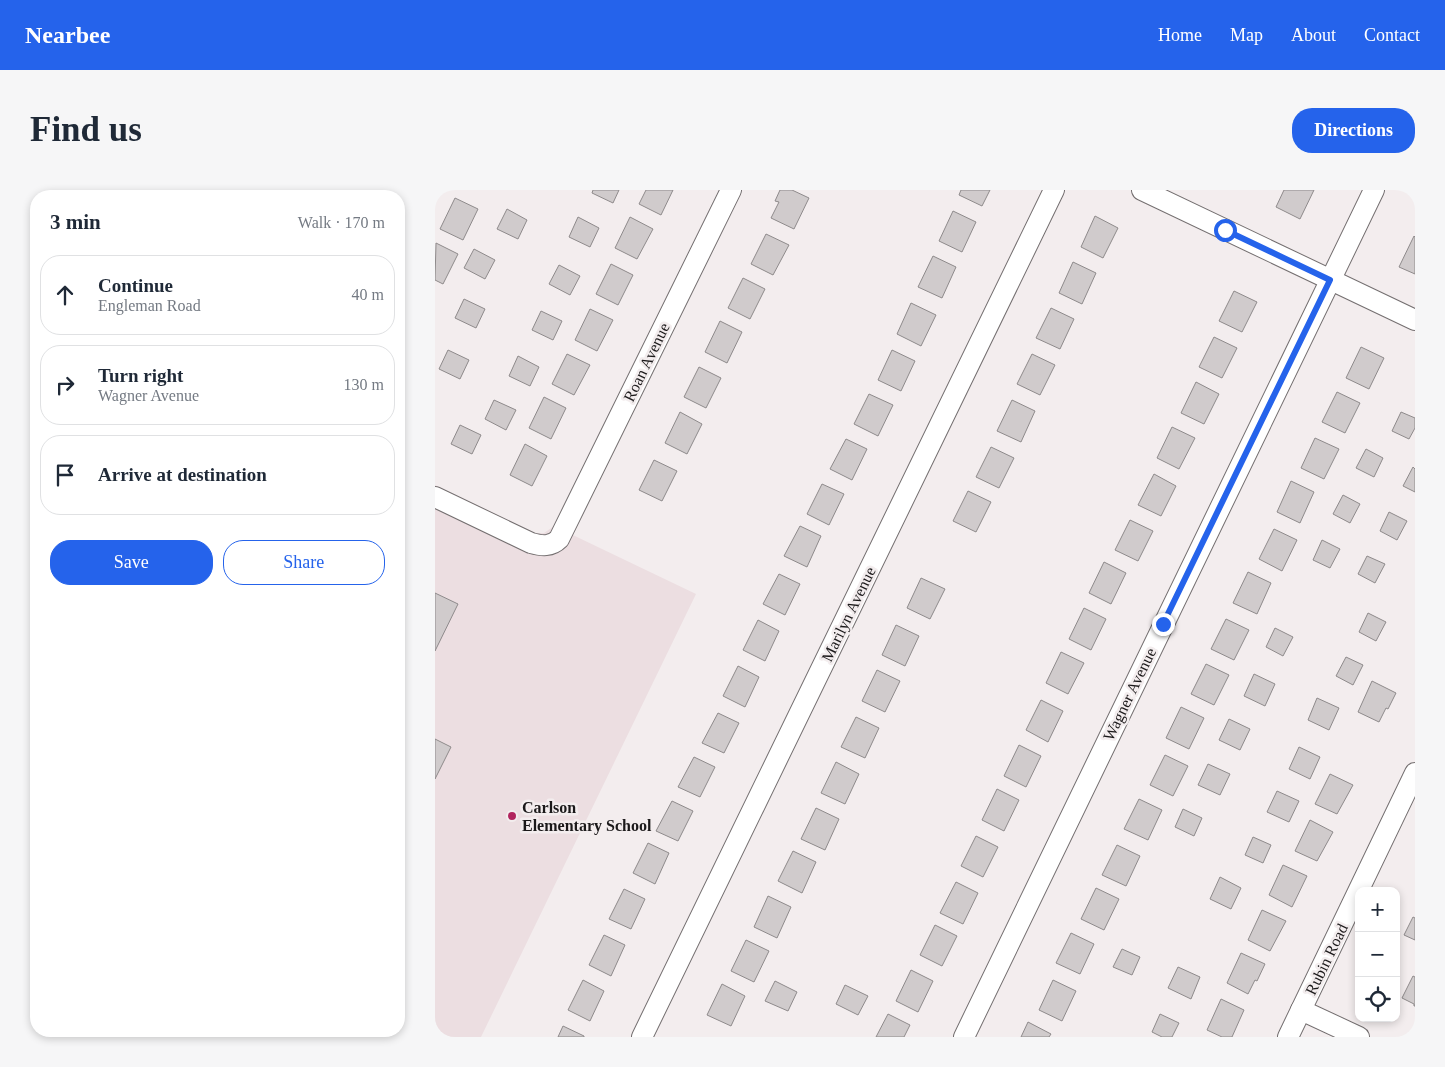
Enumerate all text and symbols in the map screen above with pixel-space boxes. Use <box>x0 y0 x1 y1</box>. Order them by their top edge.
text: Nearbee <box>25 22 110 48</box>
text: Home <box>1158 25 1202 45</box>
text: Map <box>1230 25 1263 45</box>
text: About <box>1291 25 1336 45</box>
text: Contact <box>1364 25 1420 45</box>
button: Directions <box>1292 108 1415 153</box>
text: Find us <box>30 110 142 149</box>
text: 3 min <box>50 210 101 234</box>
text: Walk · 170 m <box>298 214 385 231</box>
route start <box>1214 219 1237 242</box>
text: Continue <box>98 275 173 296</box>
icon: ahead <box>51 281 79 309</box>
text: 40 m <box>352 286 384 303</box>
text: Engleman Road <box>98 297 201 314</box>
street label: Roan Avenue <box>620 320 673 404</box>
text: Turn right <box>98 365 183 386</box>
icon: right <box>51 371 79 399</box>
text: 130 m <box>344 376 384 393</box>
text: Wagner Avenue <box>98 387 199 404</box>
icon: arrive <box>51 461 79 489</box>
text: Arrive at destination <box>98 464 267 485</box>
button: Save <box>50 540 213 585</box>
button: Share <box>223 540 385 585</box>
street label: Marilyn Avenue <box>818 564 880 665</box>
route end <box>1152 613 1175 636</box>
street label: Wagner Avenue <box>1100 645 1160 744</box>
place label: Carlson Elementary School <box>522 799 652 835</box>
marker: Carlson Elementary School <box>506 810 518 822</box>
map controls <box>1355 887 1400 1022</box>
button: + <box>1355 887 1400 932</box>
street label: Rubin Road <box>1302 921 1351 997</box>
button: − <box>1355 932 1400 977</box>
button: locate <box>1355 977 1400 1022</box>

